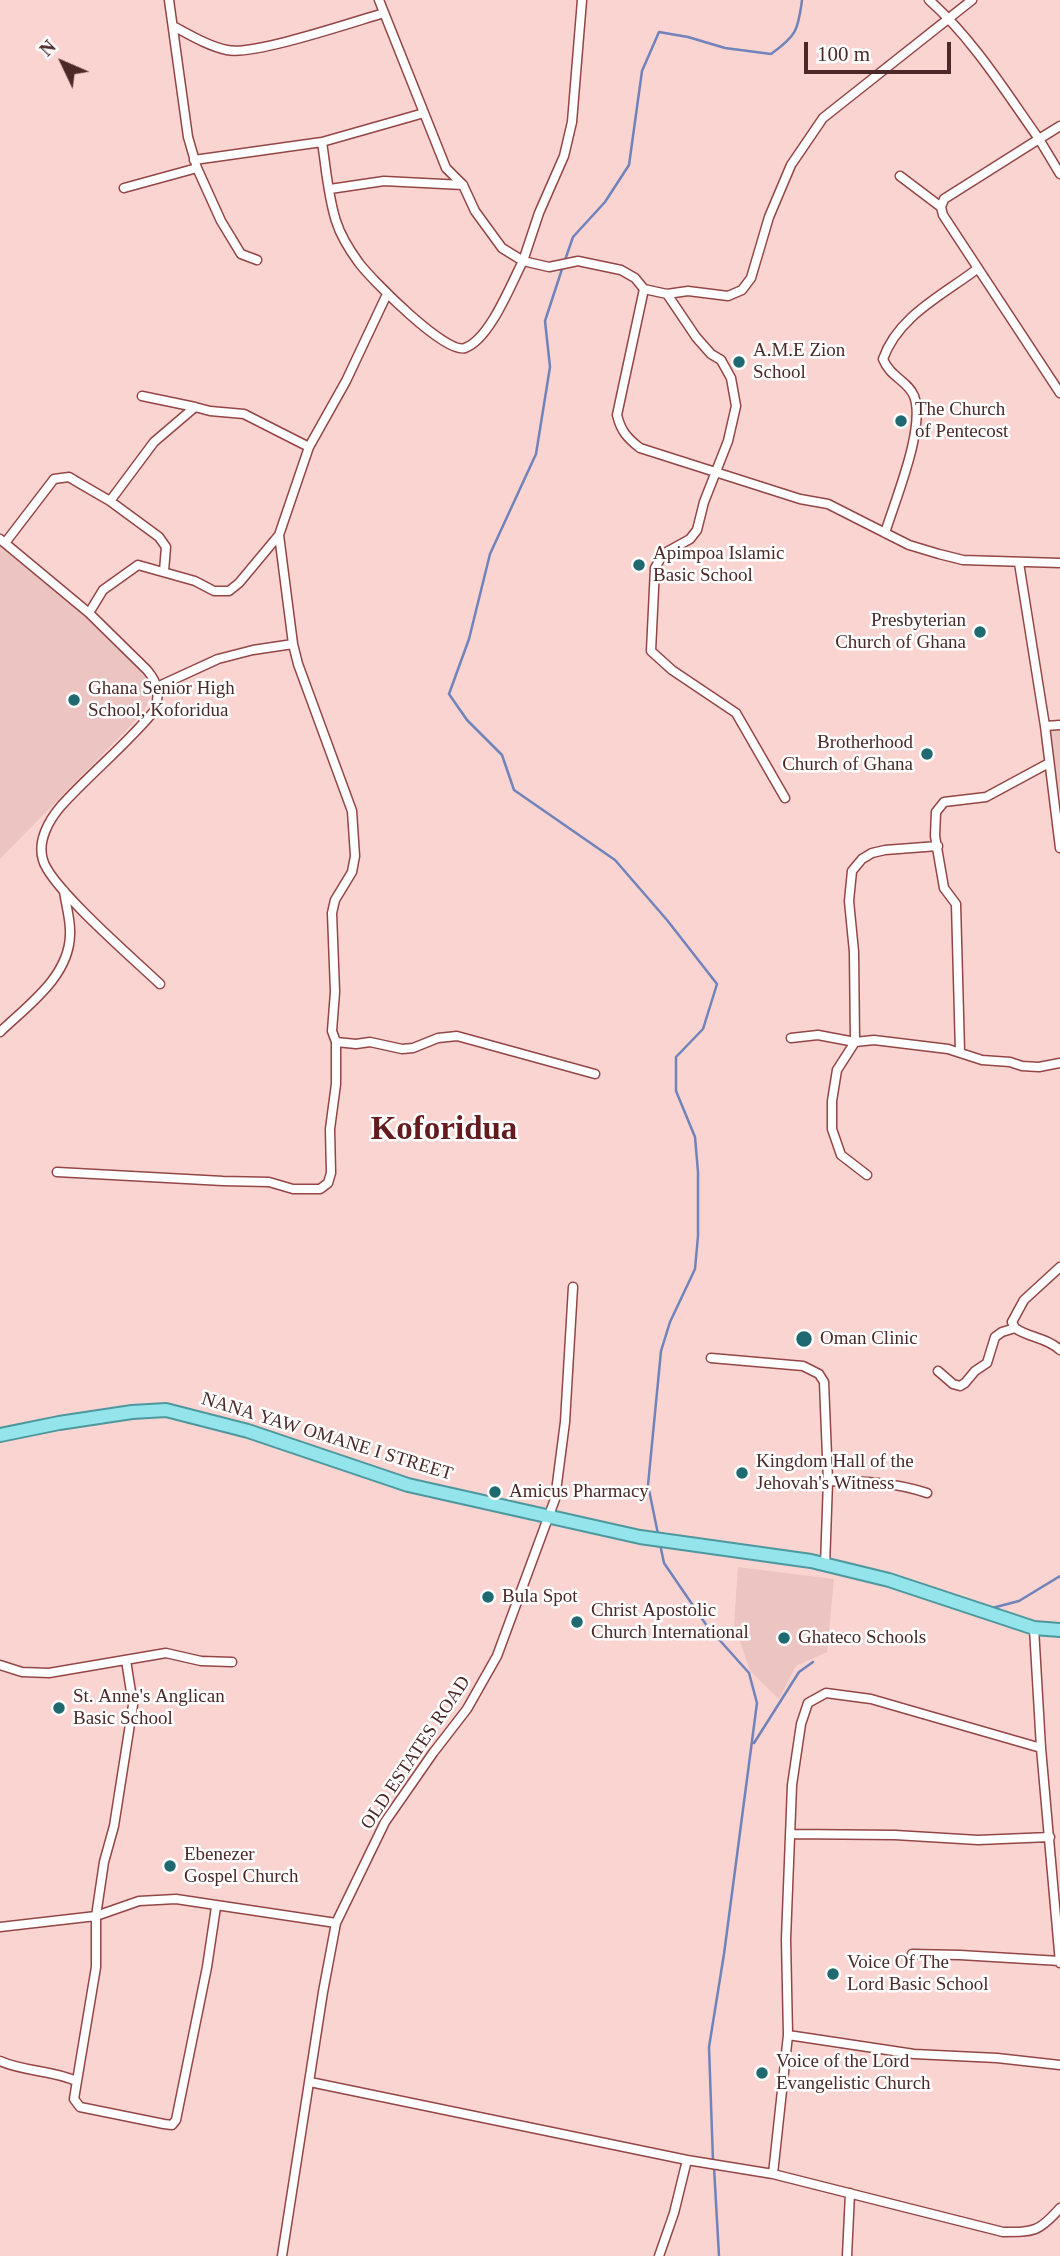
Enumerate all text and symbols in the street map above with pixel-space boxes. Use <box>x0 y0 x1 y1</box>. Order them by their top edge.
north arrow <box>28 28 98 98</box>
scale bar <box>808 28 955 72</box>
text: N <box>35 36 60 60</box>
text: 100 m <box>817 42 870 66</box>
place label: A.M.E Zion School <box>753 340 845 384</box>
marker: A.M.E Zion School <box>731 354 747 370</box>
place label: The Church of Pentecost <box>915 399 1008 443</box>
marker: The Church of Pentecost <box>893 413 909 429</box>
place label: Apimpoa Islamic Basic School <box>653 543 784 587</box>
marker: Apimpoa Islamic Basic School <box>631 557 647 573</box>
place label: Presbyterian Church of Ghana <box>835 610 966 654</box>
marker: Presbyterian Church of Ghana <box>972 624 988 640</box>
place label: Ghana Senior High School, Koforidua <box>88 678 235 722</box>
marker: Ghana Senior High School, Koforidua <box>66 692 82 708</box>
place label: Brotherhood Church of Ghana <box>782 732 913 776</box>
marker: Brotherhood Church of Ghana <box>919 746 935 762</box>
district label: Koforidua <box>371 1110 517 1150</box>
place label: Oman Clinic <box>820 1328 918 1350</box>
marker: Oman Clinic <box>794 1329 814 1349</box>
street label: NANA YAW OMANE I STREET <box>199 1388 455 1486</box>
place label: Kingdom Hall of the Jehovah's Witness <box>756 1451 914 1495</box>
marker: Kingdom Hall of the Jehovah's Witness <box>734 1465 750 1481</box>
place label: Amicus Pharmacy <box>509 1481 649 1503</box>
marker: Amicus Pharmacy <box>487 1484 503 1500</box>
place label: Bula Spot <box>502 1586 577 1608</box>
marker: Bula Spot <box>480 1589 496 1605</box>
place label: Christ Apostolic Church International <box>591 1600 749 1644</box>
marker: Christ Apostolic Church International <box>569 1614 585 1630</box>
place label: Ghateco Schools <box>798 1627 926 1649</box>
marker: Ghateco Schools <box>776 1630 792 1646</box>
street label: OLD ESTATES ROAD <box>356 1672 476 1834</box>
place label: St. Anne's Anglican Basic School <box>73 1686 225 1730</box>
marker: St. Anne's Anglican Basic School <box>51 1700 67 1716</box>
place label: Ebenezer Gospel Church <box>184 1844 299 1888</box>
marker: Ebenezer Gospel Church <box>162 1858 178 1874</box>
place label: Voice Of The Lord Basic School <box>847 1952 988 1996</box>
marker: Voice Of The Lord Basic School <box>825 1966 841 1982</box>
place label: Voice of the Lord Evangelistic Church <box>776 2051 931 2095</box>
marker: Voice of the Lord Evangelistic Church <box>754 2065 770 2081</box>

